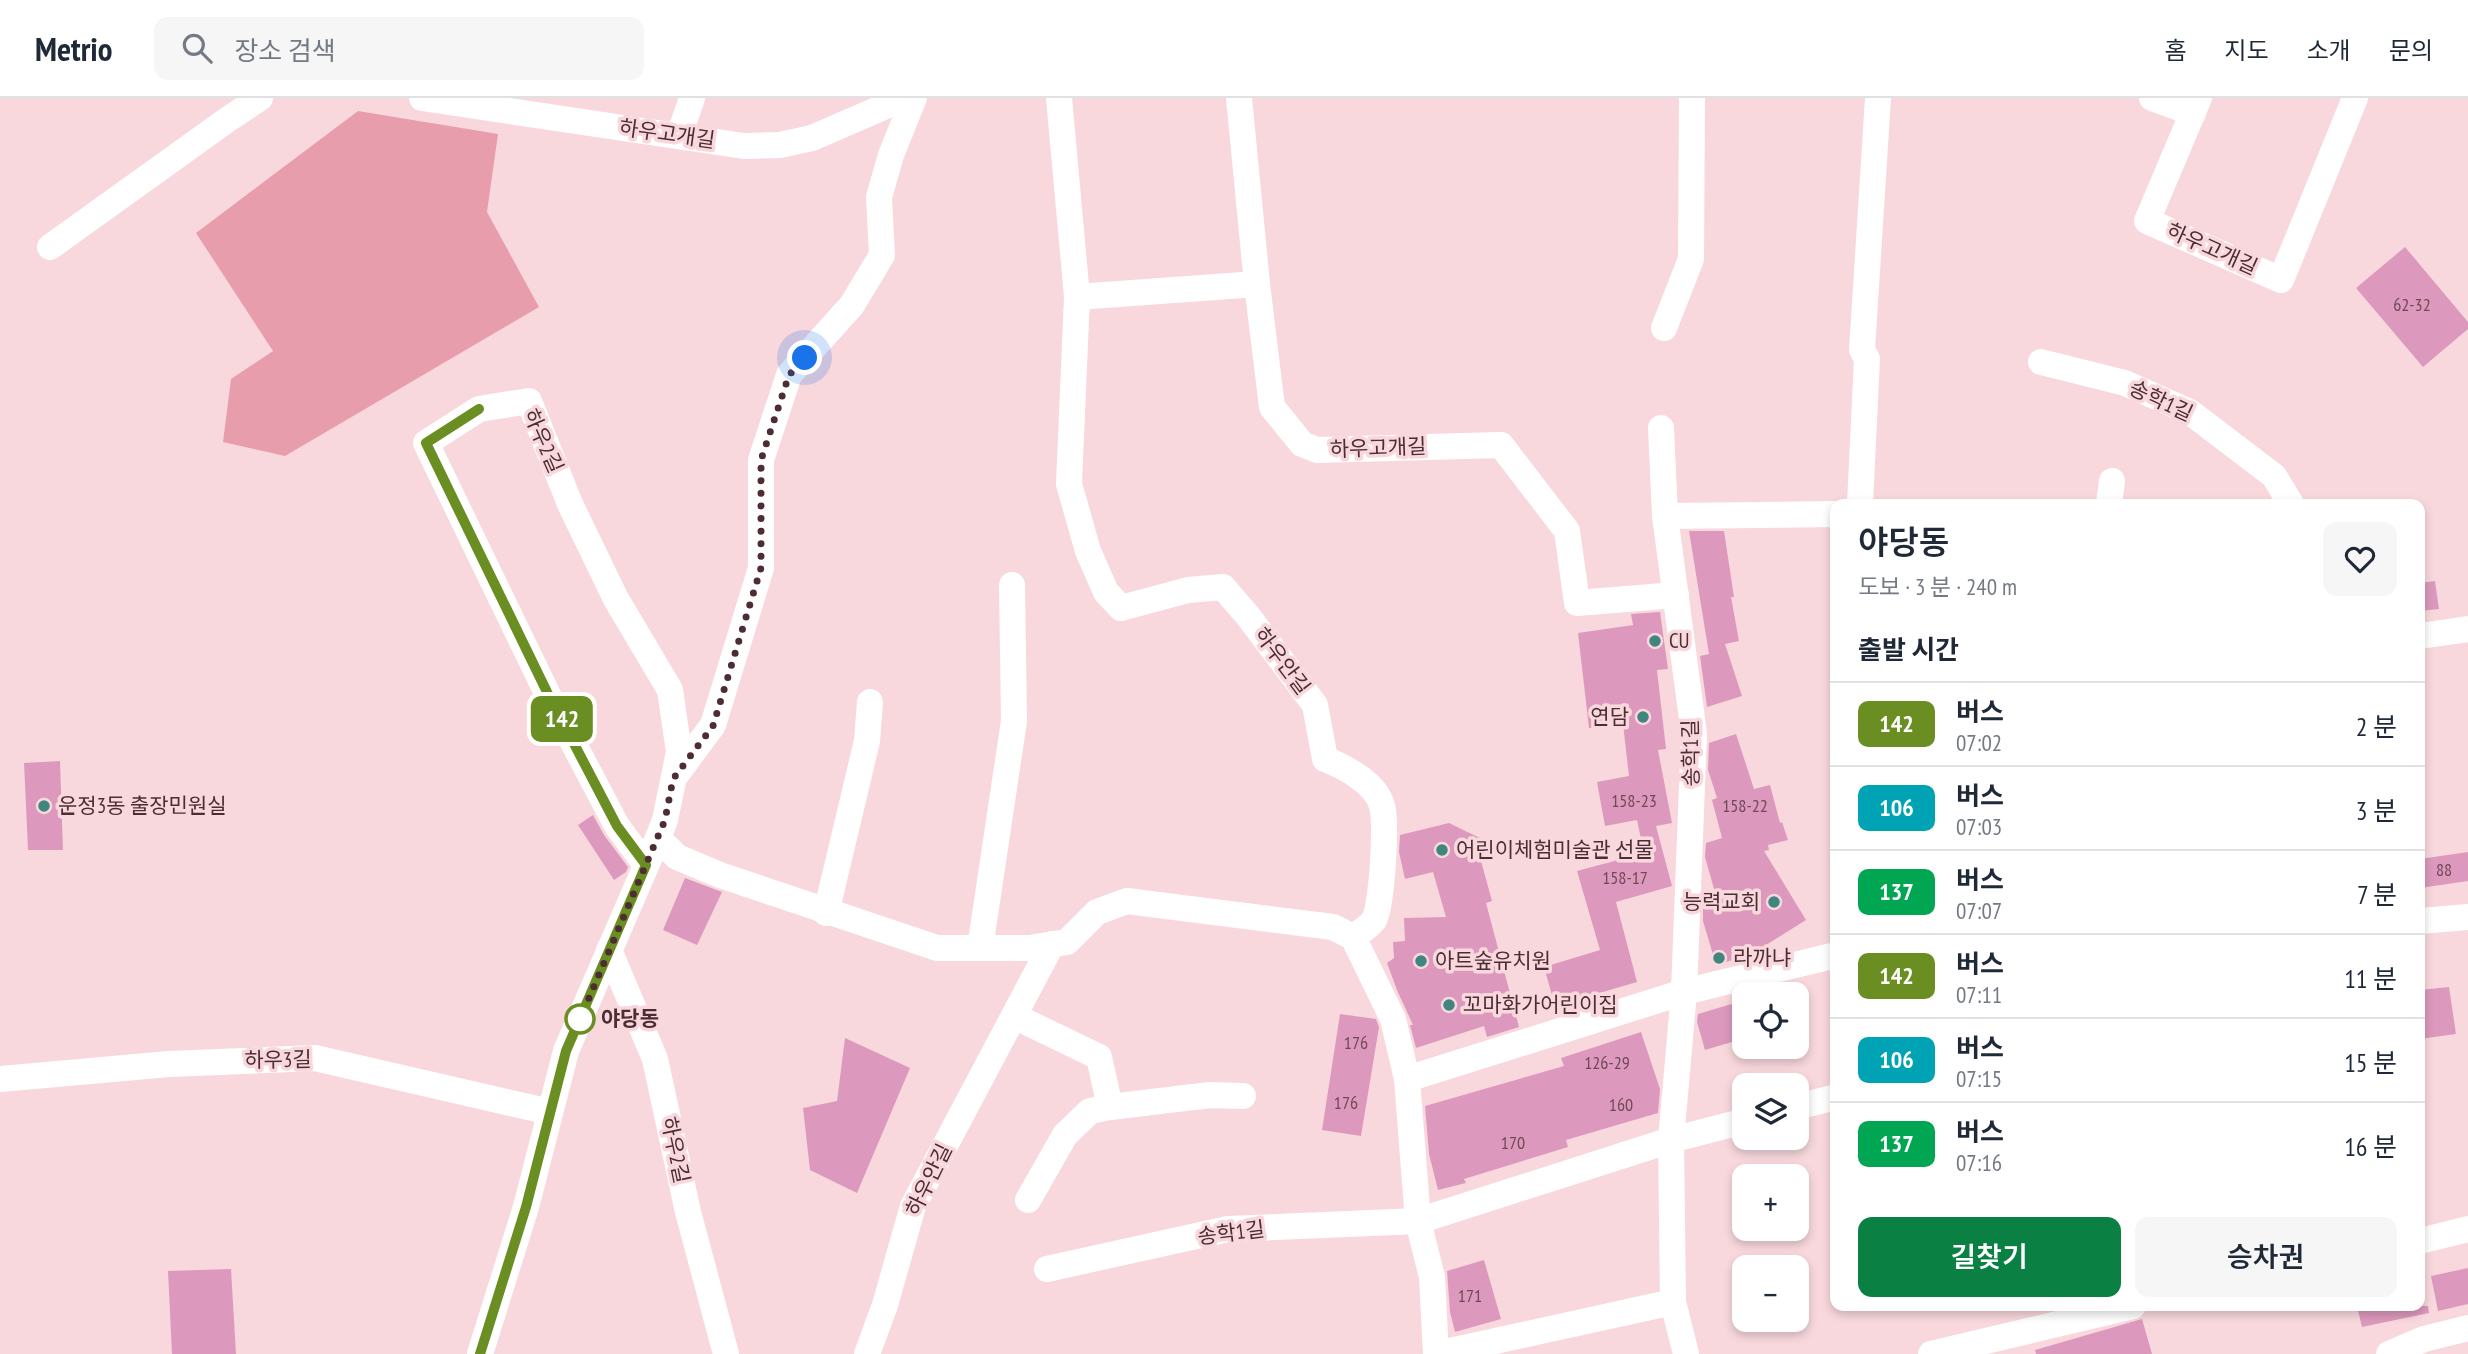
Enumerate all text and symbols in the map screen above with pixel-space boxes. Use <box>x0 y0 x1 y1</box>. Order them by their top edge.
search box <box>154 17 644 80</box>
text: Metrio <box>35 27 112 70</box>
icon: search <box>178 29 216 67</box>
text: 장소 검색 <box>234 34 336 67</box>
text: 홈 <box>2164 35 2186 66</box>
text: 지도 <box>2224 35 2269 66</box>
text: 소개 <box>2307 35 2351 66</box>
text: 문의 <box>2389 35 2433 66</box>
street label: 하우고개길 <box>617 113 717 154</box>
street label: 하우고개길 <box>2163 217 2262 281</box>
house number: 62-32 <box>2393 293 2431 316</box>
your location <box>787 340 822 375</box>
street label: 송학1길 <box>2125 374 2197 427</box>
street label: 하우2길 <box>517 405 570 477</box>
street label: 하우고개길 <box>1329 432 1427 463</box>
text: 야당동 <box>1858 520 1949 563</box>
button: heart <box>2323 522 2397 596</box>
text: 도보 · 3 분 · 240 m <box>1858 572 2017 601</box>
street label: 하우안길 <box>1248 622 1316 700</box>
place label: CU <box>1669 627 1690 654</box>
marker: CU <box>1647 633 1663 649</box>
text: 출발 시간 <box>1858 633 1959 666</box>
text: 버스 <box>1956 695 2004 728</box>
line badge: 142 <box>522 696 602 742</box>
text: 142 <box>545 703 579 734</box>
place label: 연담 <box>1590 703 1629 730</box>
text: 142 <box>1879 708 1914 739</box>
marker: 연담 <box>1635 709 1651 725</box>
text: 2 분 <box>2356 710 2397 743</box>
street label: 송학1길 <box>1676 719 1705 787</box>
text: 07:02 <box>1956 728 2002 757</box>
text: 버스 <box>1956 779 2004 812</box>
house number: 158-23 <box>1611 789 1657 812</box>
place label: 운정3동 출장민원실 <box>58 792 226 819</box>
text: 106 <box>1879 792 1914 823</box>
house number: 158-22 <box>1722 794 1768 817</box>
text: 3 분 <box>2356 794 2397 827</box>
marker: 운정3동 출장민원실 <box>36 798 52 814</box>
text: 07:03 <box>1956 812 2002 841</box>
place label: 어린이체험미술관 선물 <box>1456 836 1654 863</box>
marker: 어린이체험미술관 선물 <box>1434 842 1450 858</box>
house number: 88 <box>2436 858 2452 881</box>
text: 버스 <box>1956 863 2004 896</box>
house number: 158-17 <box>1602 866 1648 889</box>
text: 137 <box>1879 876 1914 907</box>
text: 7 분 <box>2357 878 2397 911</box>
place label: 능력교회 <box>1683 888 1760 915</box>
marker: 능력교회 <box>1766 894 1782 910</box>
text: 07:07 <box>1956 896 2002 925</box>
place label: 라까냐 <box>1733 944 1791 971</box>
place label: 아트숲유치원 <box>1435 947 1551 974</box>
text: 버스 <box>1956 947 2004 980</box>
marker: 라까냐 <box>1711 950 1727 966</box>
marker: 아트숲유치원 <box>1413 953 1429 969</box>
text: 142 <box>1879 960 1914 991</box>
text: 11 분 <box>2344 962 2397 995</box>
text: 07:11 <box>1956 980 2002 1009</box>
map controls <box>1732 982 1809 1332</box>
button: locate <box>1732 982 1809 1059</box>
place label: 꼬마화가어린이집 <box>1463 991 1618 1018</box>
marker: 꼬마화가어린이집 <box>1441 997 1457 1013</box>
marker: 야당동 <box>565 1004 595 1034</box>
place label: 야당동 <box>601 1005 659 1032</box>
house number: 176 <box>1344 1031 1368 1054</box>
text: 버스 <box>1956 1031 2004 1064</box>
text: 106 <box>1879 1044 1914 1075</box>
street label: 하우3길 <box>244 1045 312 1074</box>
text: 15 분 <box>2344 1046 2397 1079</box>
house number: 126-29 <box>1584 1051 1630 1074</box>
text: 07:15 <box>1956 1064 2002 1093</box>
button: layers <box>1732 1073 1809 1150</box>
house number: 176 <box>1334 1091 1358 1114</box>
house number: 160 <box>1609 1093 1633 1116</box>
street label: 하우2길 <box>655 1114 696 1186</box>
text: 버스 <box>1956 1115 2004 1148</box>
text: 137 <box>1879 1128 1914 1159</box>
text: 16 분 <box>2344 1130 2397 1163</box>
house number: 170 <box>1501 1131 1525 1154</box>
street label: 하우안길 <box>899 1139 958 1220</box>
text: 07:16 <box>1956 1148 2002 1177</box>
button: + <box>1732 1164 1809 1241</box>
street label: 송학1길 <box>1196 1215 1266 1250</box>
button: 길찾기 <box>1858 1217 2121 1297</box>
button: 승차권 <box>2135 1217 2397 1297</box>
button: − <box>1732 1255 1809 1332</box>
house number: 171 <box>1458 1284 1482 1307</box>

